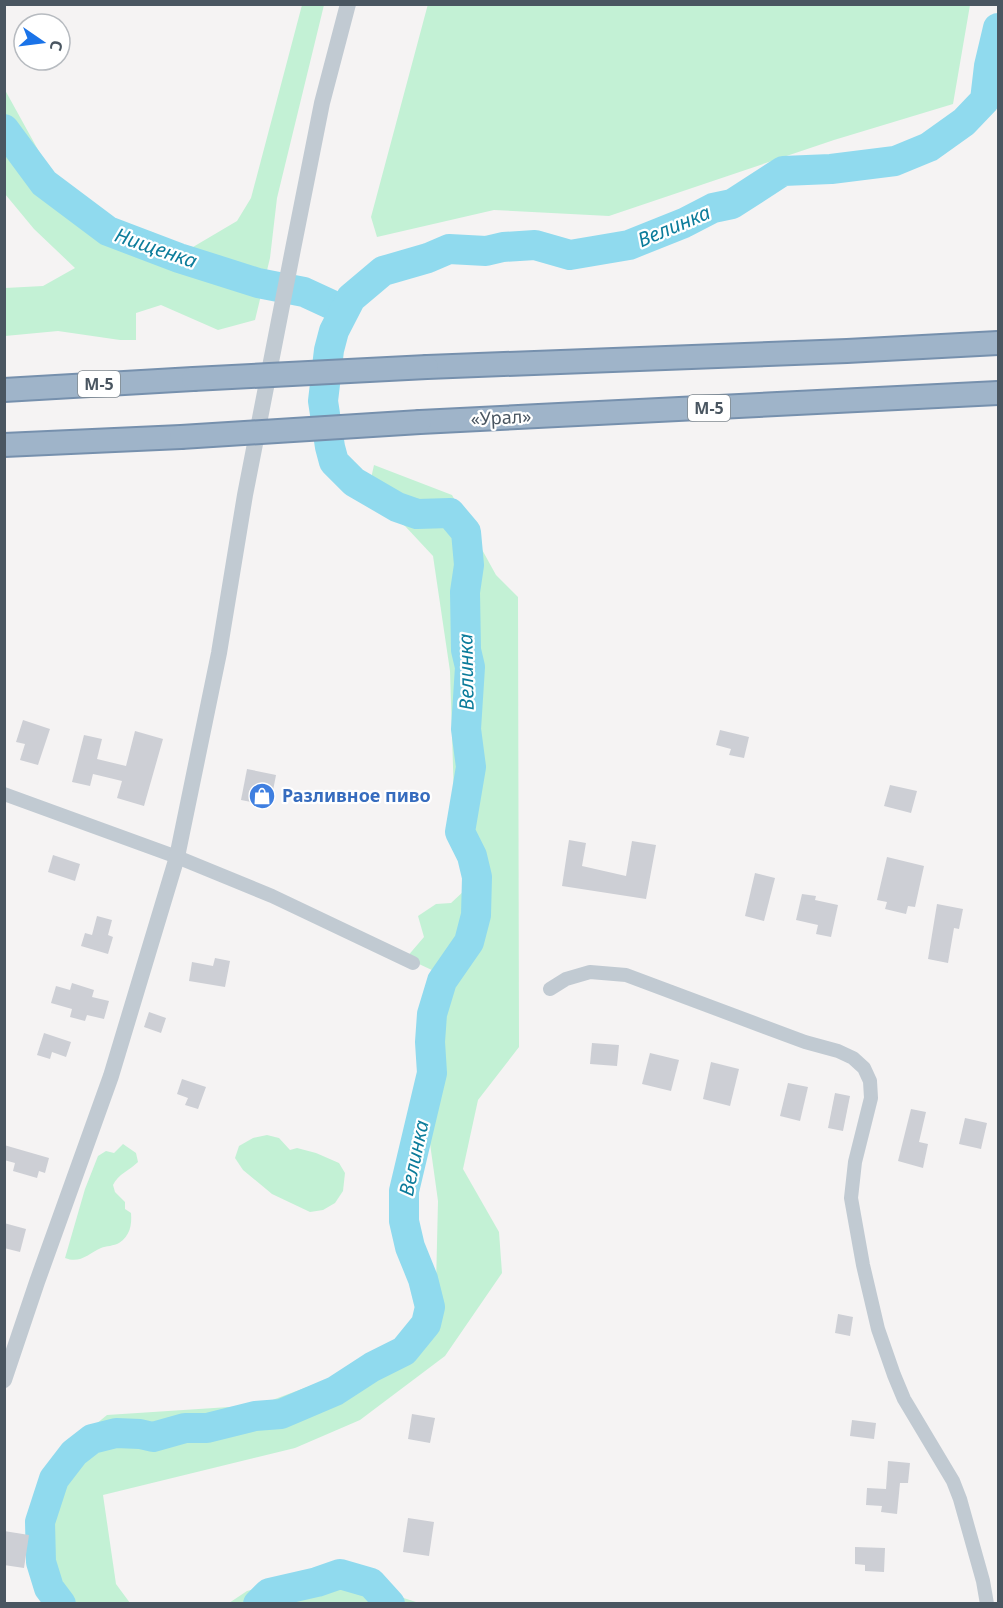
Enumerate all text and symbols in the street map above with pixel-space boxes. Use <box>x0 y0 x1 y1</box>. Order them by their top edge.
north arrow <box>12 12 72 72</box>
text: С <box>45 38 68 53</box>
water label: Велинка <box>633 198 714 253</box>
water label: Нищенка <box>112 221 201 274</box>
road number: М-5 <box>78 371 120 397</box>
road number: М-5 <box>688 395 730 421</box>
street label: «Урал» <box>470 403 532 431</box>
water label: Велинка <box>451 633 480 711</box>
shop icon: Разливное пиво <box>247 781 277 811</box>
place label: Разливное пиво <box>282 783 431 807</box>
water label: Велинка <box>392 1118 435 1198</box>

